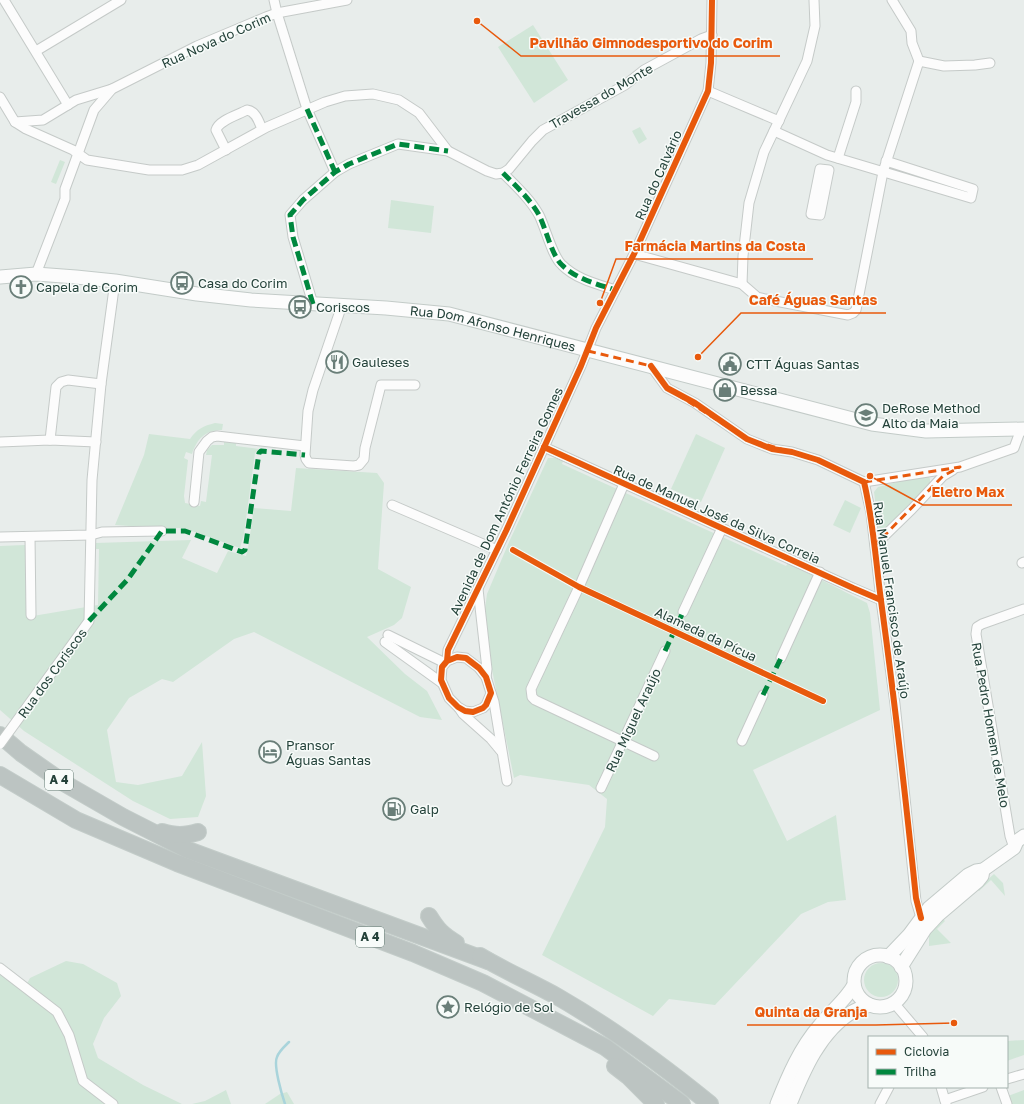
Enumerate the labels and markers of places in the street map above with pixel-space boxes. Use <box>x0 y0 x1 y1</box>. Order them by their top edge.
callout: Pavilhão Gimnodesportivo do Corim <box>521 30 780 56</box>
callout: Farmácia Martins da Costa <box>616 233 813 259</box>
bus stop icon: Casa do Corim <box>169 270 195 296</box>
church icon: Capela de Corim <box>8 274 34 300</box>
place label: Casa do Corim <box>198 275 287 291</box>
place label: Capela de Corim <box>36 279 138 295</box>
callout: Café Águas Santas <box>741 287 886 313</box>
bus stop icon: Coriscos <box>287 294 313 320</box>
place label: Coriscos <box>316 299 370 315</box>
restaurant icon: Gauleses <box>324 349 350 375</box>
public building icon: CTT Águas Santas <box>717 351 743 377</box>
place label: Gauleses <box>352 354 409 370</box>
place label: CTT Águas Santas <box>746 356 859 372</box>
shop icon: Bessa <box>712 377 738 403</box>
place label: Bessa <box>740 382 777 398</box>
place label: DeRose Method Alto da Maia <box>882 400 981 431</box>
school or university icon: DeRose Method Alto da Maia <box>853 402 879 428</box>
callout: Eletro Max <box>923 479 1012 505</box>
place label: Pransor Águas Santas <box>286 737 371 768</box>
hotel icon: Pransor Águas Santas <box>257 739 283 765</box>
fuel station icon: Galp <box>381 796 407 822</box>
place label: Galp <box>410 801 439 817</box>
place icon: Relógio de Sol <box>435 994 461 1020</box>
place label: Relógio de Sol <box>464 999 554 1015</box>
callout: Quinta da Granja <box>747 999 876 1025</box>

